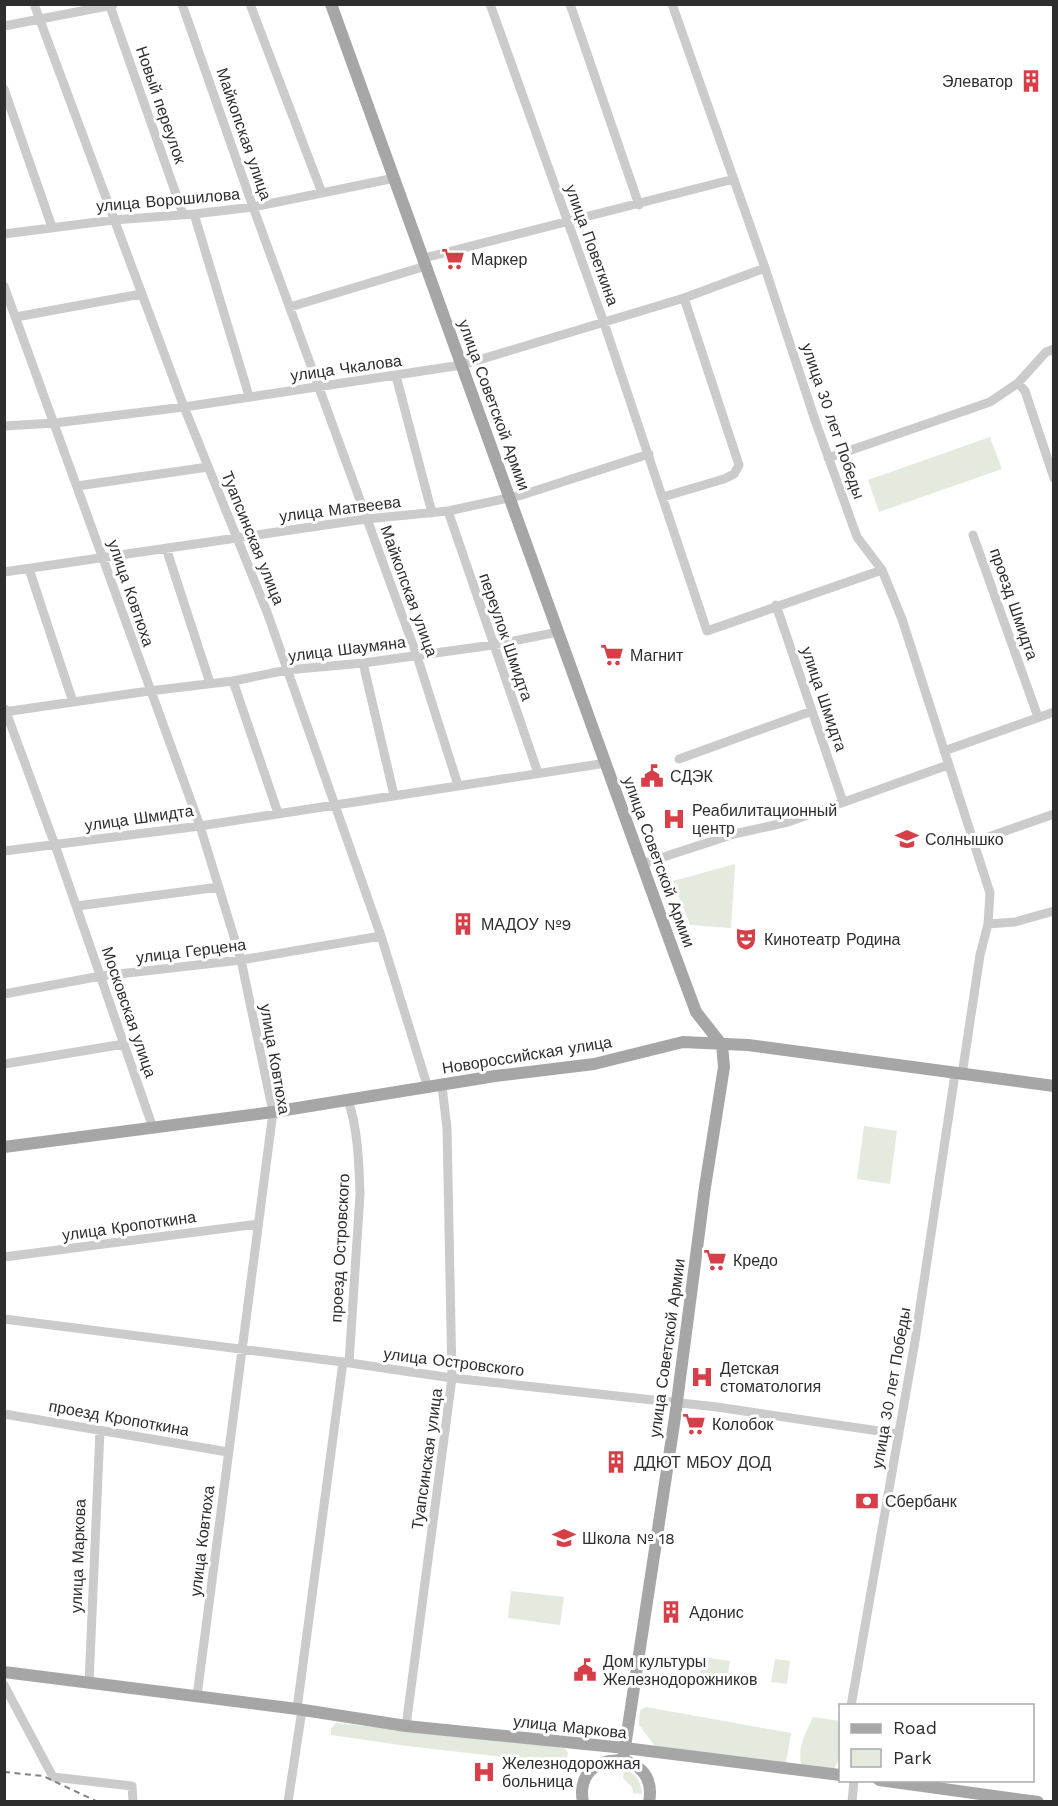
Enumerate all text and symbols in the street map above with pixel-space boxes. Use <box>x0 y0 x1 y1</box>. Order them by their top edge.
street label: Новый переулок <box>132 44 190 167</box>
street label: Майкопская улица <box>212 65 276 203</box>
building icon: Элеватор <box>1018 68 1044 94</box>
place label: Элеватор <box>942 72 1013 91</box>
street label: улица Поветкина <box>561 182 623 308</box>
street label: улица Ворошилова <box>95 184 241 216</box>
supermarket icon: Маркер <box>440 246 466 272</box>
place label: Маркер <box>471 250 527 269</box>
street label: улица Советской Армии <box>454 317 534 493</box>
street label: улица 30 лет Победы <box>797 341 869 501</box>
street label: улица Чкалова <box>289 351 403 385</box>
street label: Туапсинская улица <box>218 468 289 608</box>
street label: улица Матвеева <box>278 492 402 526</box>
street label: Майкопская улица <box>376 523 442 659</box>
street label: улица Ковтюха <box>104 537 158 649</box>
street label: проезд Шмидта <box>986 546 1042 662</box>
street label: переулок Шмидта <box>475 571 537 703</box>
street label: улица Шаумяна <box>287 632 407 666</box>
supermarket icon: Магнит <box>599 642 625 668</box>
street label: улица Шмидта <box>797 644 851 754</box>
place label: Магнит <box>630 646 684 665</box>
public building icon: СДЭК <box>639 763 665 789</box>
place label: СДЭК <box>670 767 714 786</box>
street label: улица Советской Армии <box>619 774 699 950</box>
street label: улица Шмидта <box>83 801 195 835</box>
place label: Реабилитационный центр <box>692 801 837 838</box>
hospital icon: Реабилитационный центр <box>661 806 687 832</box>
school or university icon: Солнышко <box>894 826 920 852</box>
place label: Солнышко <box>925 830 1004 849</box>
building icon: МАДОУ №9 <box>450 911 476 937</box>
place label: МАДОУ №9 <box>481 915 571 934</box>
theatre icon: Кинотеатр Родина <box>733 926 759 952</box>
place label: Кинотеатр Родина <box>764 930 901 949</box>
street label: улица Герцена <box>135 935 247 967</box>
street label: Московская улица <box>98 944 160 1080</box>
street label: улица Ковтюха <box>256 1002 294 1116</box>
street label: Новороссийская улица <box>441 1032 613 1078</box>
street label: проезд Островского <box>327 1173 353 1323</box>
street label: улица Кропоткина <box>61 1207 197 1245</box>
supermarket icon: Кредо <box>702 1247 728 1273</box>
place label: Кредо <box>733 1251 778 1270</box>
street label: улица Советской Армии <box>645 1257 689 1439</box>
street label: улица 30 лет Победы <box>867 1306 915 1470</box>
street label: улица Островского <box>382 1344 526 1380</box>
place label: Детская стоматология <box>720 1359 821 1396</box>
hospital icon: Детская стоматология <box>689 1364 715 1390</box>
street label: Туапсинская улица <box>408 1387 446 1531</box>
street label: проезд Кропоткина <box>47 1396 191 1440</box>
supermarket icon: Колобок <box>681 1411 707 1437</box>
place label: Колобок <box>712 1415 774 1434</box>
building icon: ДДЮТ МБОУ ДОД <box>603 1449 629 1475</box>
place label: ДДЮТ МБОУ ДОД <box>634 1453 771 1472</box>
street label: улица Ковтюха <box>186 1484 218 1598</box>
bank icon: Сбербанк <box>854 1488 880 1514</box>
place label: Сбербанк <box>885 1492 958 1511</box>
street label: улица Маркова <box>67 1499 89 1613</box>
school or university icon: Школа № 18 <box>551 1525 577 1551</box>
place label: Школа № 18 <box>582 1529 675 1548</box>
building icon: Адонис <box>658 1599 684 1625</box>
place label: Адонис <box>689 1603 744 1622</box>
place label: Дом культуры Железнодорожников <box>603 1652 757 1689</box>
public building icon: Дом культуры Железнодорожников <box>572 1657 598 1683</box>
legend <box>839 1704 1034 1782</box>
street label: улица Маркова <box>512 1712 628 1742</box>
text: Road <box>893 1717 937 1738</box>
text: Park <box>893 1747 932 1768</box>
place label: Железнодорожная больница <box>502 1754 641 1791</box>
hospital icon: Железнодорожная больница <box>471 1759 497 1785</box>

